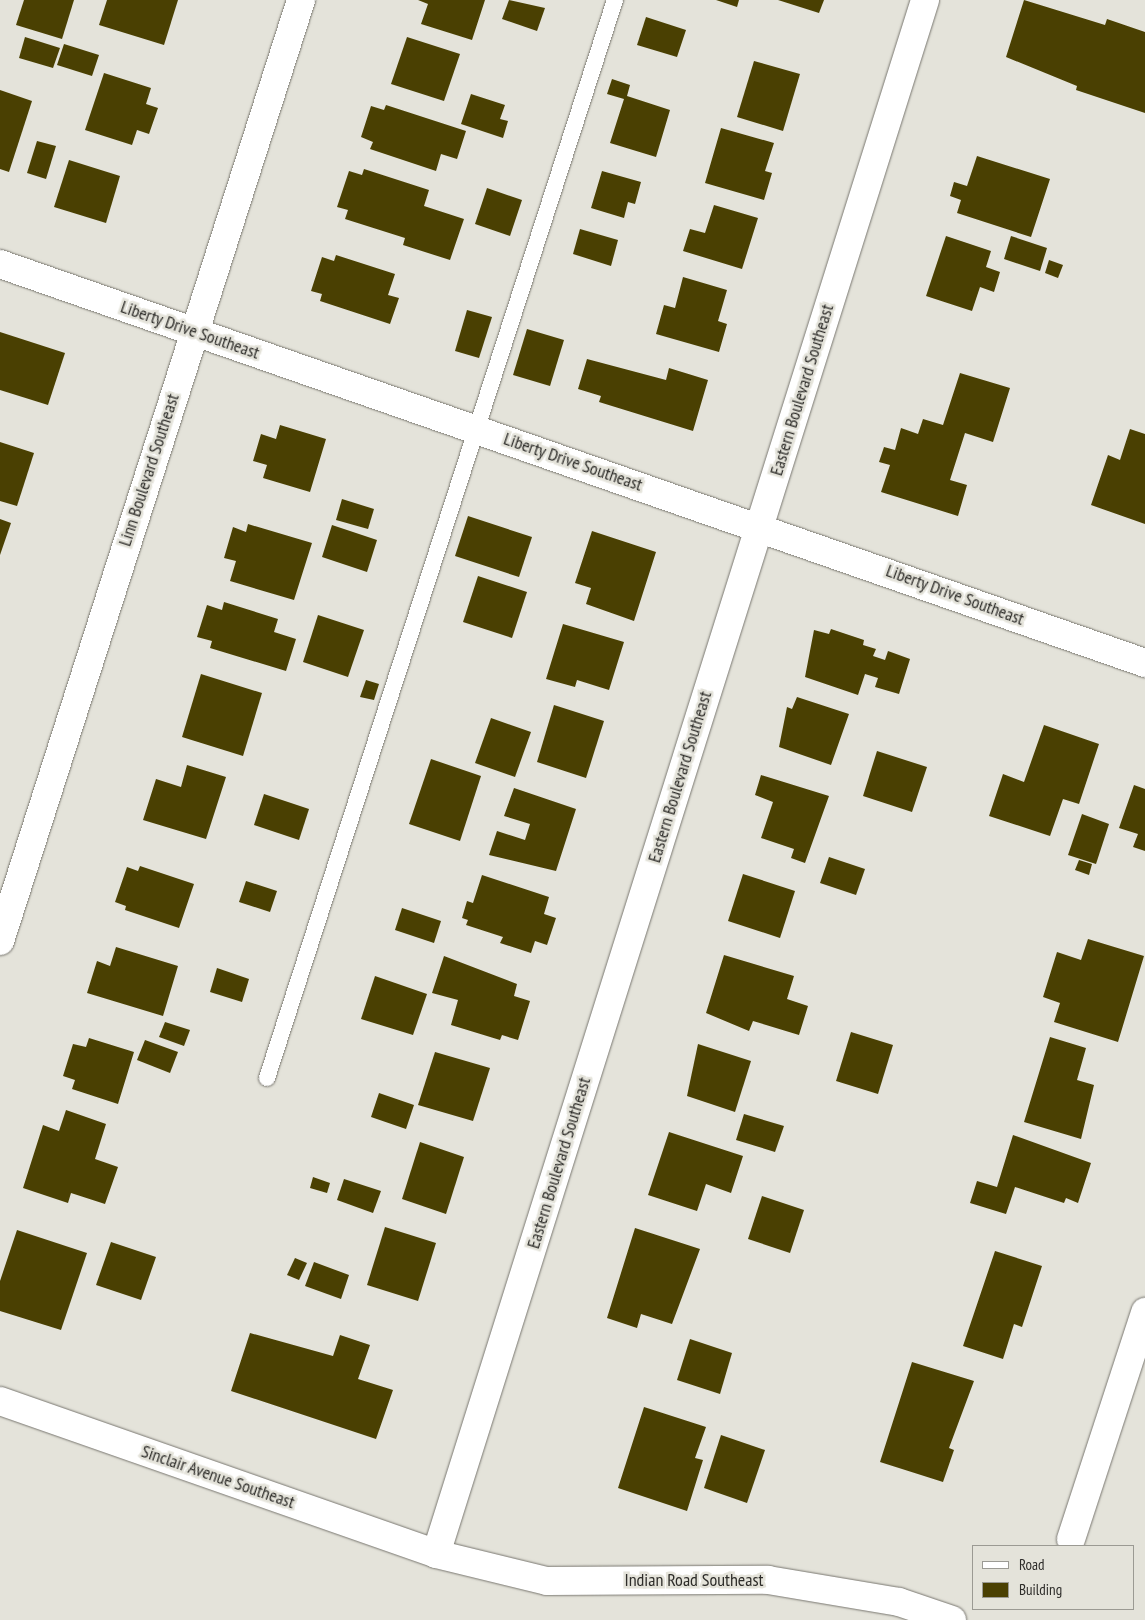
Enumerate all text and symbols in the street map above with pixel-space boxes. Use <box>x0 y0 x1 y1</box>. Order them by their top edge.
street label: Liberty Drive Southeast <box>118 296 262 364</box>
street label: Eastern Boulevard Southeast <box>766 302 838 478</box>
street label: Linn Boulevard Southeast <box>114 391 184 549</box>
street label: Liberty Drive Southeast <box>501 428 645 496</box>
street label: Liberty Drive Southeast <box>883 560 1027 630</box>
street label: Eastern Boulevard Southeast <box>644 689 716 865</box>
street label: Eastern Boulevard Southeast <box>523 1075 595 1251</box>
street label: Sinclair Avenue Southeast <box>138 1441 298 1513</box>
legend <box>972 1545 1135 1610</box>
text: Road <box>1019 1555 1045 1574</box>
street label: Indian Road Southeast <box>624 1569 764 1591</box>
text: Building <box>1019 1580 1062 1599</box>

